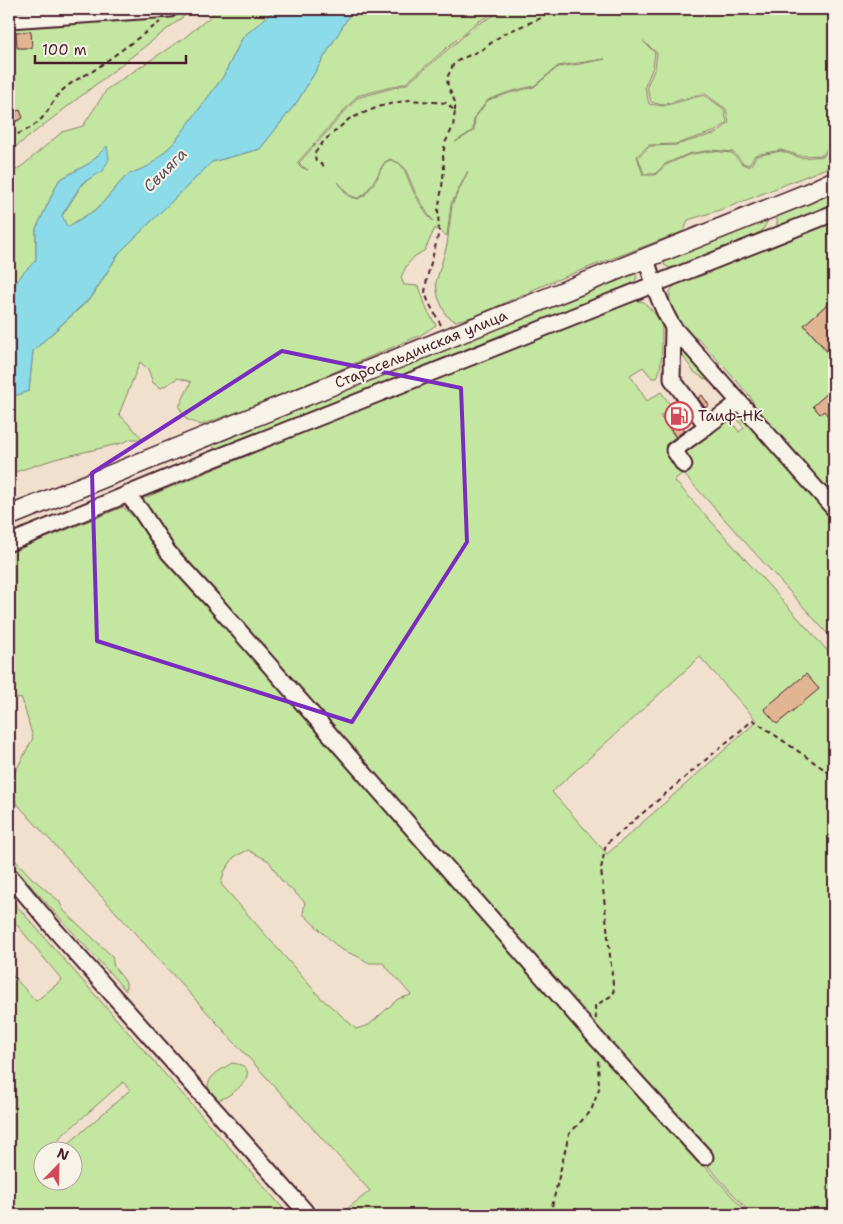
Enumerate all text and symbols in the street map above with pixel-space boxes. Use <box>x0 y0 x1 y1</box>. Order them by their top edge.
scale bar <box>35 32 186 64</box>
text: 100 m <box>42 40 87 60</box>
water label: Свияга <box>139 143 192 196</box>
street label: Старосельдинская улица <box>332 305 511 393</box>
fuel station icon: Таиф-НК <box>664 401 694 431</box>
place label: Таиф-НК <box>698 406 763 426</box>
north arrow <box>32 1142 82 1192</box>
text: N <box>54 1144 72 1164</box>

